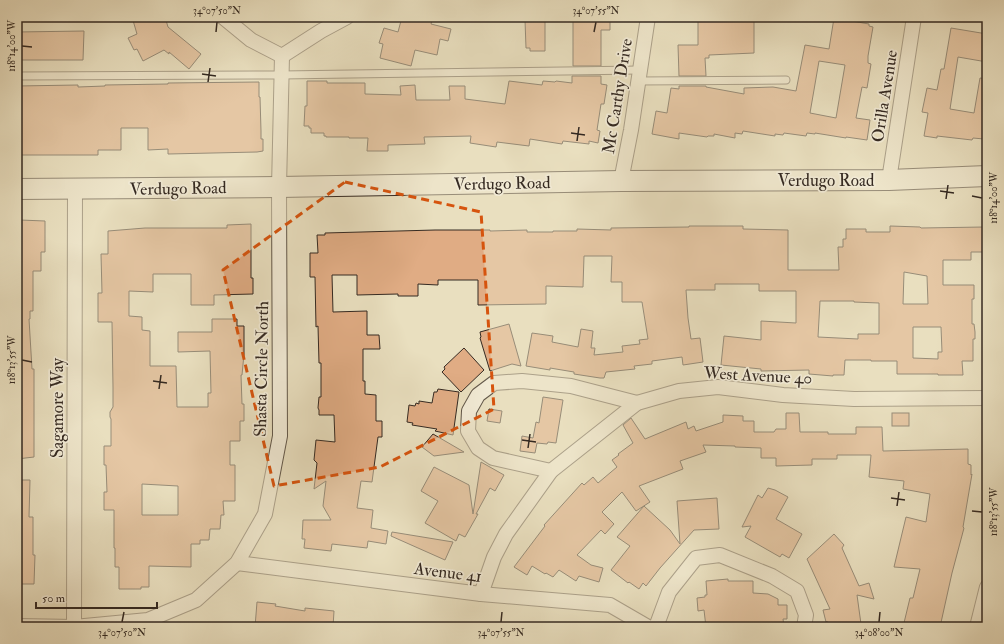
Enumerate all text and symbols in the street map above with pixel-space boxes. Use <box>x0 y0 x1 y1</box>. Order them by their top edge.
text: 34°07'50"N <box>193 5 241 17</box>
text: 34°07'55"N <box>572 5 620 17</box>
text: 118°14'00"W <box>6 19 18 72</box>
street label: Mc Carthy Drive <box>598 37 638 155</box>
street label: Orilla Avenue <box>867 48 902 144</box>
street label: Verdugo Road <box>778 170 875 191</box>
text: 118°14'00"W <box>988 171 1000 224</box>
street label: Verdugo Road <box>453 172 551 195</box>
street label: Verdugo Road <box>129 177 227 200</box>
street label: Shasta Circle North <box>250 301 273 437</box>
text: 118°13'55"W <box>6 335 18 384</box>
street label: Sagamore Way <box>47 357 69 458</box>
street label: West Avenue 40 <box>702 362 813 389</box>
text: 118°13'55"W <box>988 487 1000 536</box>
street label: Avenue 41 <box>412 558 483 587</box>
scale bar <box>36 584 157 610</box>
text: 50 m <box>42 591 66 606</box>
text: 34°07'50"N <box>98 627 146 639</box>
text: 34°07'55"N <box>477 627 525 639</box>
text: 34°08'00"N <box>855 627 903 639</box>

